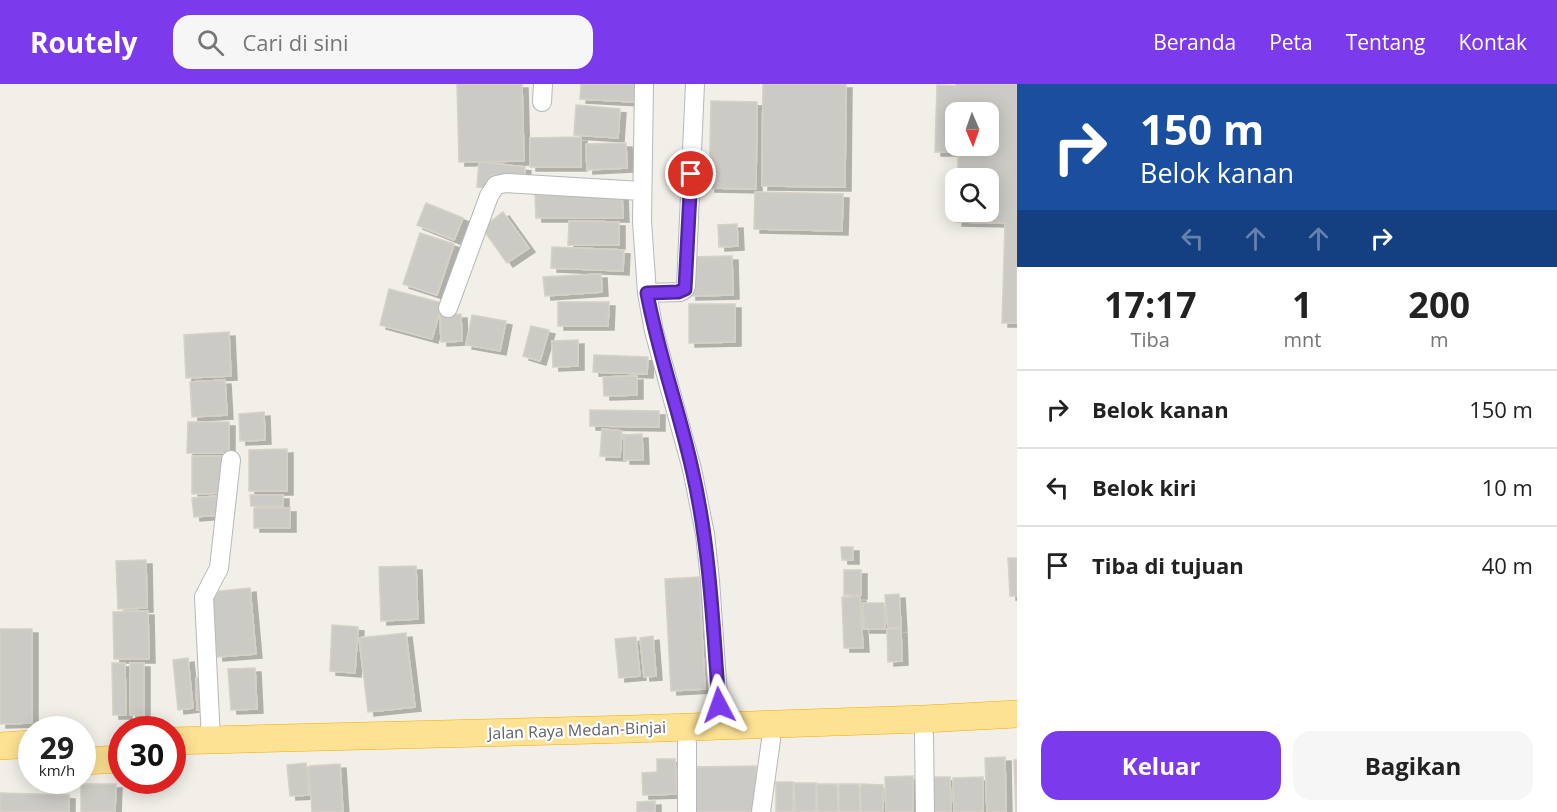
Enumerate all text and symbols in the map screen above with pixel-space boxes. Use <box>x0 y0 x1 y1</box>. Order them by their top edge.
search box <box>173 15 593 69</box>
text: Routely <box>30 23 137 61</box>
icon: search <box>194 26 227 59</box>
text: Cari di sini <box>242 27 349 57</box>
text: Beranda <box>1153 28 1236 56</box>
text: Peta <box>1269 28 1313 56</box>
text: Tentang <box>1346 28 1425 56</box>
text: Kontak <box>1458 28 1527 56</box>
text: 150 m <box>1140 100 1264 157</box>
north arrow <box>945 102 999 156</box>
map controls <box>945 102 999 222</box>
icon: right <box>1041 108 1119 186</box>
pin <box>665 148 716 199</box>
text: Belok kanan <box>1140 154 1294 191</box>
icon: arrive <box>674 157 707 190</box>
button: search <box>945 168 999 222</box>
icon: left <box>1176 222 1209 255</box>
icon: ahead <box>1239 222 1272 255</box>
icon: ahead <box>1302 222 1335 255</box>
icon: right <box>1365 222 1398 255</box>
text: 17:17 <box>1104 280 1197 329</box>
text: 1 <box>1292 280 1313 329</box>
text: 200 <box>1408 280 1470 329</box>
text: Tiba <box>1131 326 1170 353</box>
text: mnt <box>1283 326 1321 353</box>
text: m <box>1430 326 1448 353</box>
icon: right <box>1041 393 1074 426</box>
text: Belok kanan <box>1092 394 1229 424</box>
text: 150 m <box>1469 394 1533 424</box>
icon: left <box>1041 471 1074 504</box>
text: Belok kiri <box>1092 472 1197 502</box>
text: 10 m <box>1482 472 1533 502</box>
icon: arrive <box>1041 549 1074 582</box>
text: Tiba di tujuan <box>1092 550 1244 580</box>
text: 40 m <box>1482 550 1533 580</box>
position arrow <box>687 673 751 737</box>
speed limit sign: 30 <box>108 716 186 794</box>
street label: Jalan Raya Medan-Binjai <box>486 716 666 744</box>
text: 29 <box>40 727 74 768</box>
button: Keluar <box>1041 731 1281 800</box>
button: Bagikan <box>1293 731 1533 800</box>
text: km/h <box>39 760 75 780</box>

